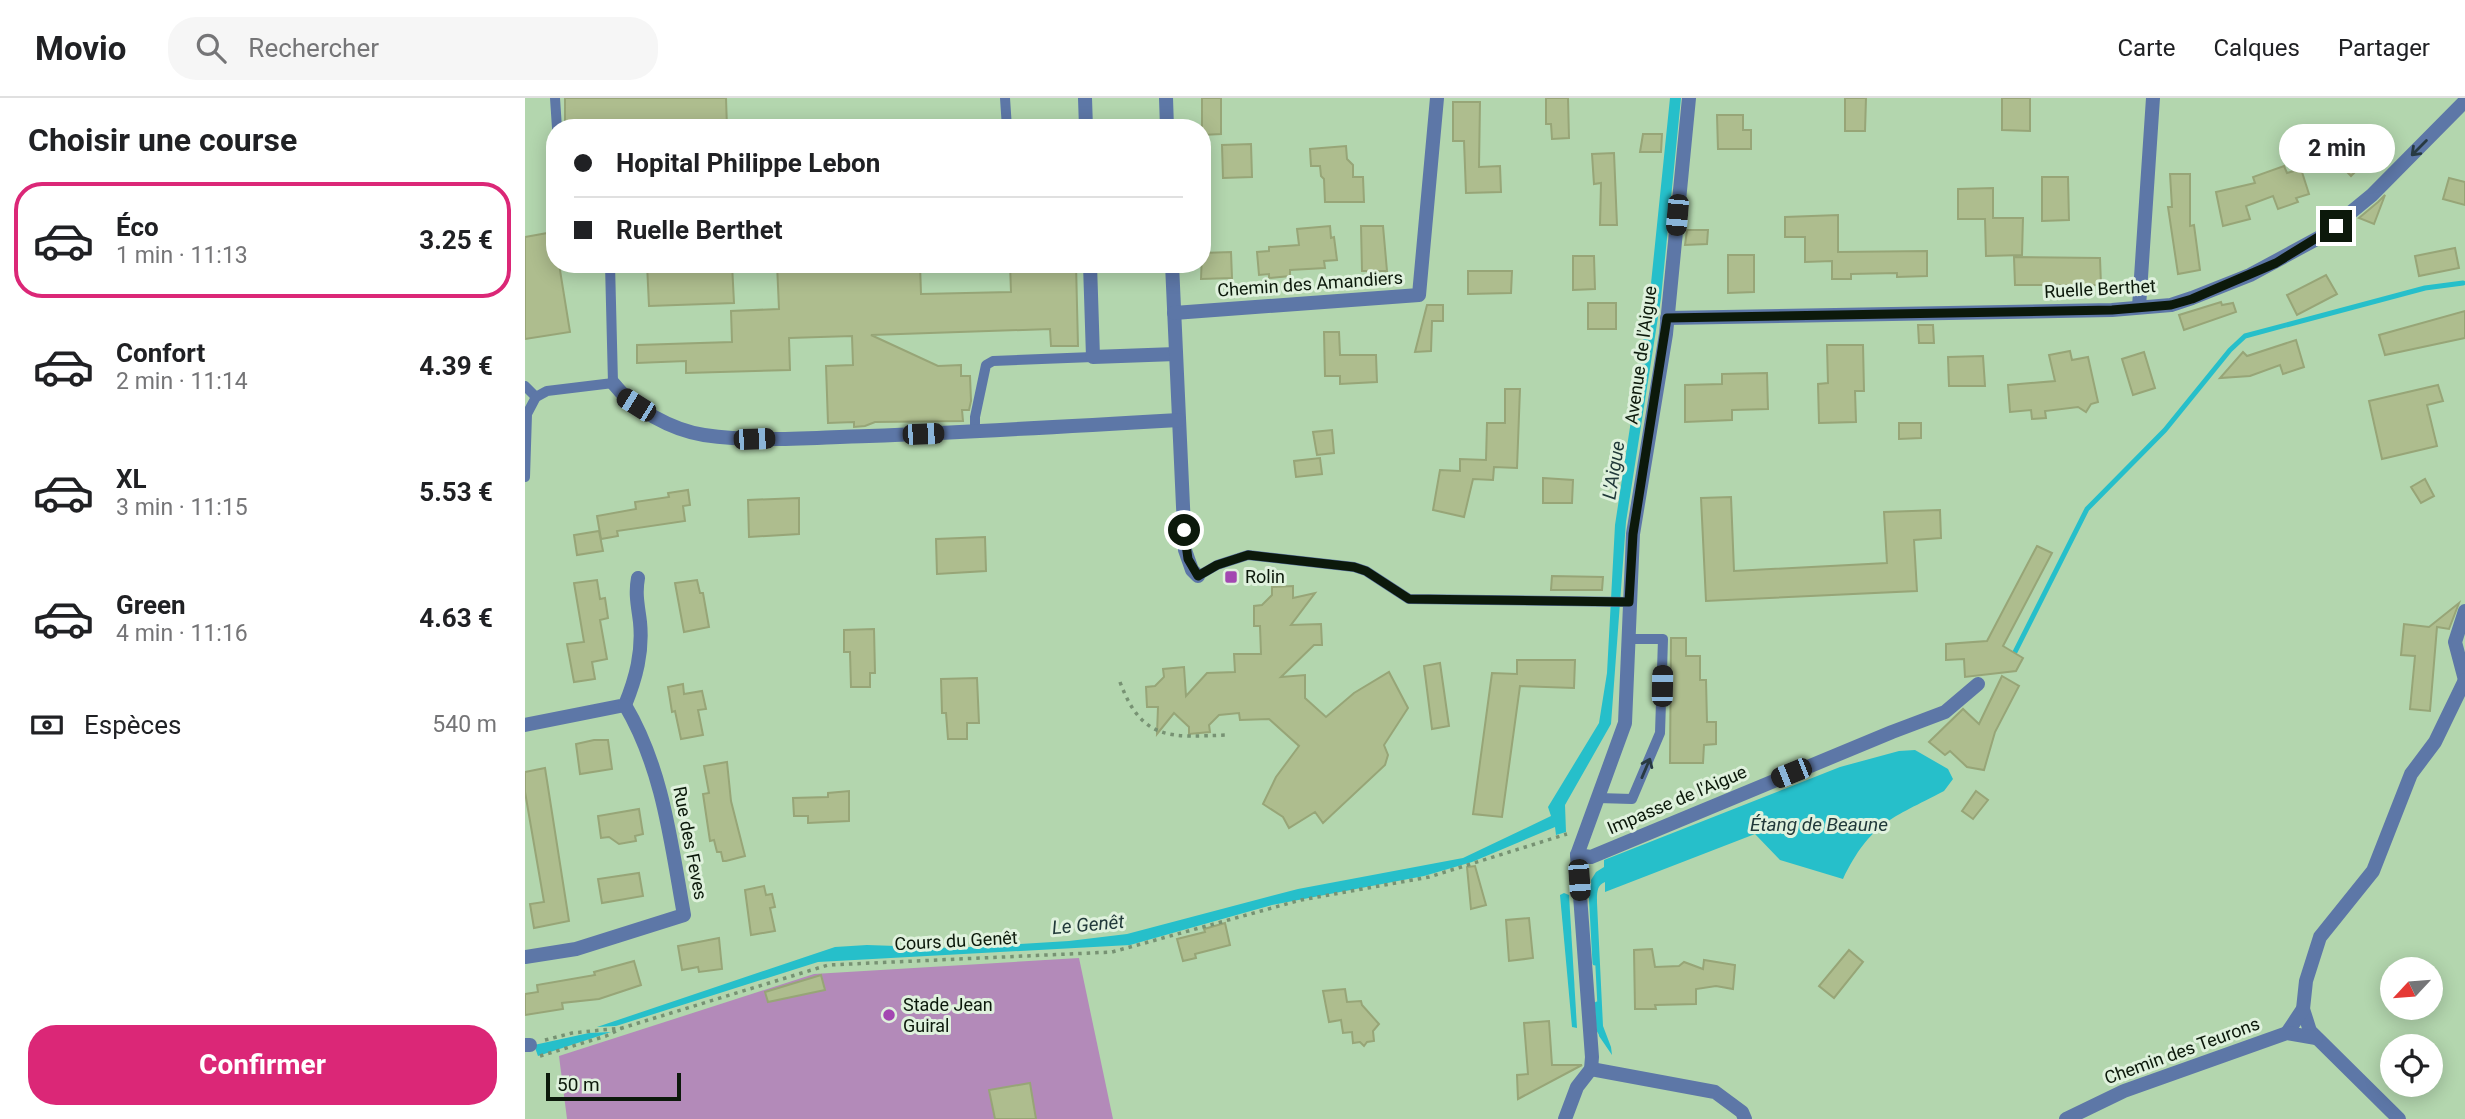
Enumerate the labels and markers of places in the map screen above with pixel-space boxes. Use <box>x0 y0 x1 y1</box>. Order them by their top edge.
place label: Rolin <box>1245 566 1285 587</box>
marker: Rolin <box>1223 569 1239 585</box>
place label: Stade Jean Guiral <box>903 994 993 1036</box>
marker: Stade Jean Guiral <box>881 1007 897 1023</box>

